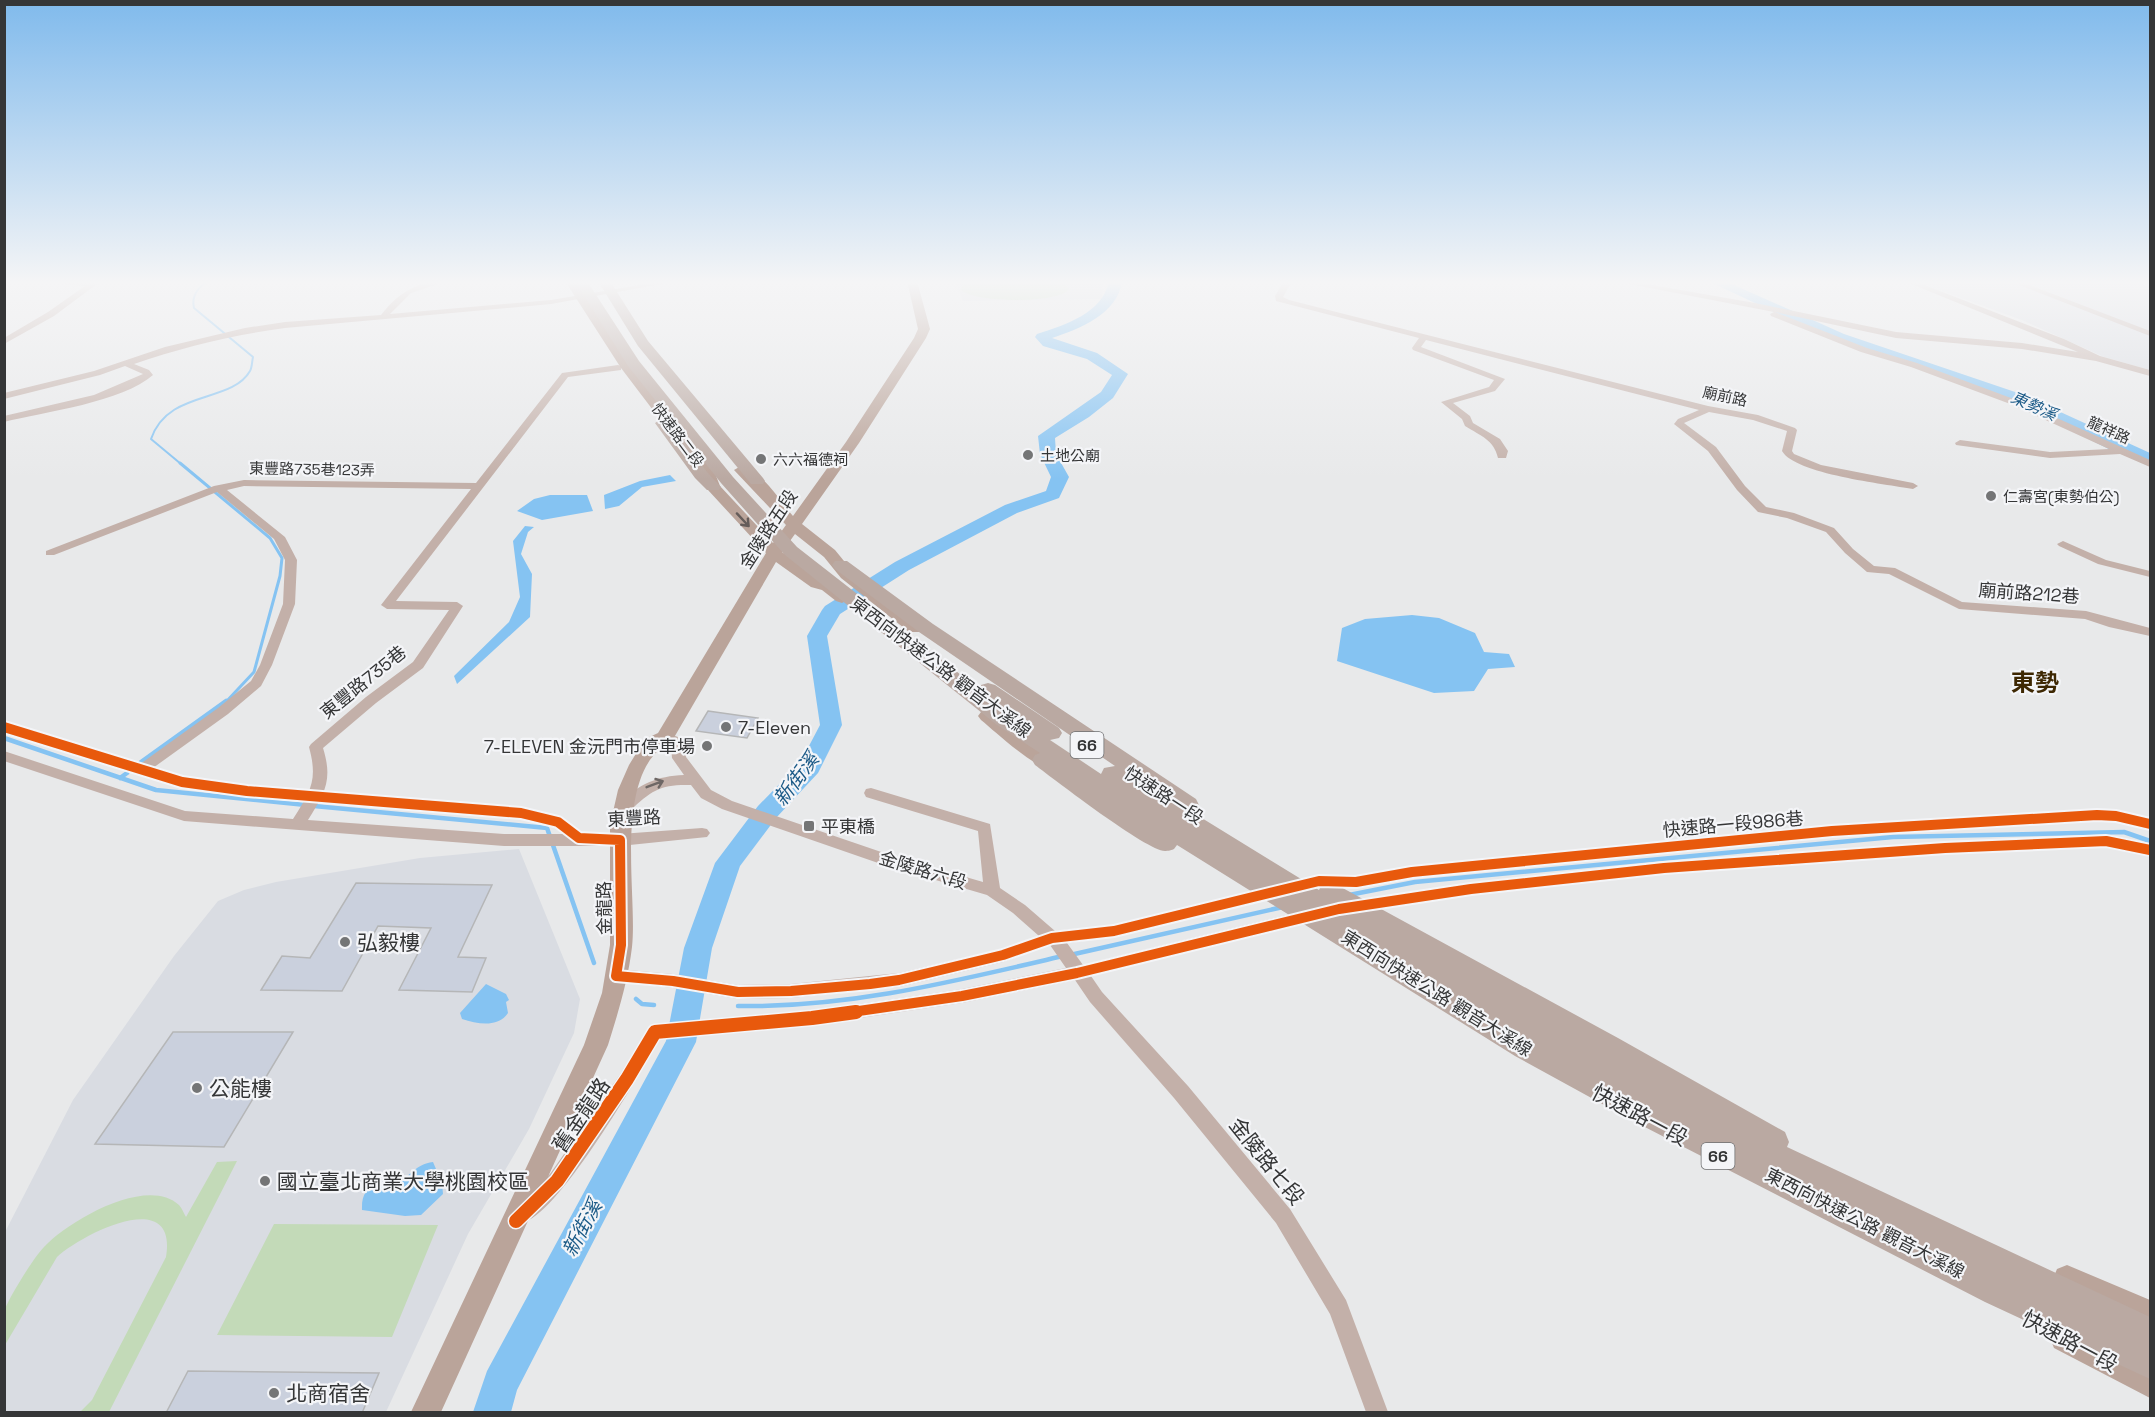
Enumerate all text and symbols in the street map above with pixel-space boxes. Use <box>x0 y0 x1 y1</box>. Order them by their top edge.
street label: 廟前路 <box>1701 382 1749 410</box>
water label: 東勢溪 <box>2008 387 2062 426</box>
street label: 快速路二段 <box>648 399 708 471</box>
street label: 龍祥路 <box>2085 412 2133 448</box>
place label: 土地公廟 <box>1040 446 1100 465</box>
marker: 土地公廟 <box>1021 448 1035 462</box>
place label: 六六福德祠 <box>773 450 848 469</box>
marker: 六六福德祠 <box>754 452 768 466</box>
street label: 東豐路735巷123弄 <box>249 458 375 480</box>
street label: 金陵路五段 <box>734 485 802 573</box>
place label: 仁壽宮(東勢伯公) <box>2003 487 2119 507</box>
marker: 仁壽宮(東勢伯公) <box>1984 489 1998 503</box>
one-way arrow <box>736 512 750 527</box>
street label: 廟前路212巷 <box>1978 578 2080 608</box>
street label: 東西向快速公路 觀音大溪線 <box>846 591 1036 743</box>
street label: 東豐路735巷 <box>315 640 411 724</box>
district label: 東勢 <box>2011 667 2059 698</box>
place label: 7-Eleven <box>738 716 811 739</box>
marker: 7-Eleven <box>719 720 733 734</box>
road number: 66 <box>1070 732 1104 758</box>
place label: 7-ELEVEN 金沅門市停車場 <box>484 735 695 758</box>
marker: 7-ELEVEN 金沅門市停車場 <box>700 739 714 753</box>
water label: 新街溪 <box>768 745 826 811</box>
street label: 快速路一段 <box>1120 761 1208 829</box>
one-way arrow <box>646 777 664 788</box>
street label: 東豐路 <box>606 805 662 831</box>
street label: 快速路一段986巷 <box>1662 806 1804 842</box>
place label: 平東橋 <box>821 815 875 838</box>
marker: 平東橋 <box>802 819 816 833</box>
street label: 金陵路六段 <box>877 846 969 894</box>
street label: 金龍路 <box>592 881 616 935</box>
street label: 東西向快速公路 觀音大溪線 <box>1337 925 1537 1061</box>
place label: 弘毅樓 <box>357 929 420 956</box>
marker: 弘毅樓 <box>338 935 352 949</box>
street label: 舊金龍路 <box>546 1073 616 1157</box>
place label: 公能樓 <box>209 1075 272 1102</box>
street label: 快速路一段 <box>1587 1078 1693 1152</box>
marker: 公能樓 <box>190 1081 204 1095</box>
street label: 金陵路七段 <box>1223 1112 1311 1210</box>
road number: 66 <box>1702 1143 1734 1169</box>
street label: 東西向快速公路 觀音大溪線 <box>1761 1163 1969 1283</box>
place label: 國立臺北商業大學桃園校區 <box>277 1168 529 1195</box>
marker: 國立臺北商業大學桃園校區 <box>258 1174 272 1188</box>
water label: 新街溪 <box>556 1193 609 1261</box>
street label: 快速路一段 <box>2017 1304 2123 1378</box>
place label: 北商宿舍 <box>286 1380 370 1407</box>
marker: 北商宿舍 <box>267 1386 281 1400</box>

